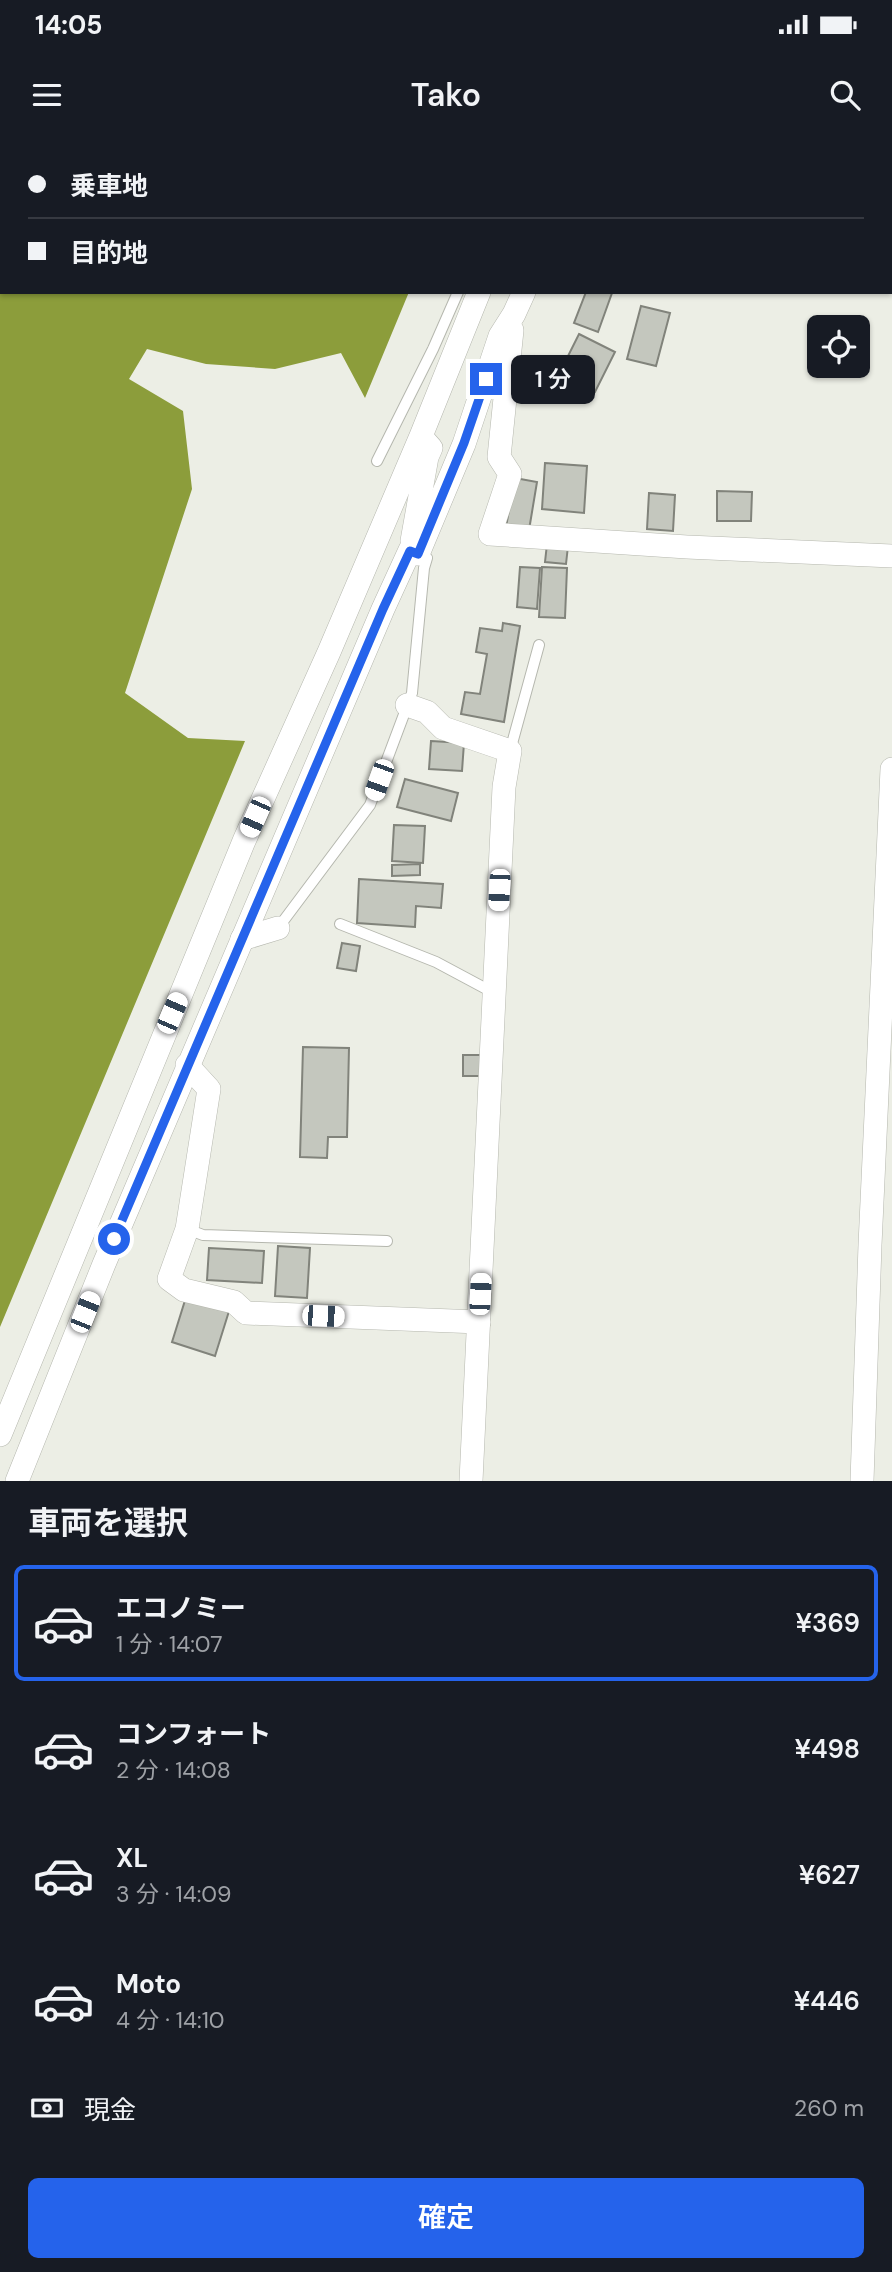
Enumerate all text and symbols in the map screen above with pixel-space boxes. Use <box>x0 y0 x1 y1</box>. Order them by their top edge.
text: 14:05 <box>35 8 102 42</box>
text: Tako <box>411 74 481 116</box>
icon: menu <box>28 76 66 114</box>
icon: search <box>826 76 864 114</box>
text: 乗車地 <box>70 169 148 203</box>
text: 目的地 <box>70 236 148 270</box>
map controls <box>807 315 870 378</box>
button: locate <box>807 315 870 378</box>
callout: 1 分 <box>510 355 594 404</box>
route end <box>470 363 502 395</box>
text: 1 分 <box>535 364 571 394</box>
car <box>362 757 397 803</box>
car <box>237 794 274 840</box>
car <box>488 868 511 912</box>
car <box>155 990 190 1036</box>
route start <box>98 1223 130 1255</box>
car <box>469 1272 492 1316</box>
car <box>68 1289 103 1335</box>
car <box>302 1305 345 1327</box>
text: 車両を選択 <box>28 1502 188 1544</box>
text: エコノミー <box>116 1591 246 1625</box>
icon: car <box>32 1592 95 1655</box>
text: ¥369 <box>795 1606 860 1640</box>
text: 1 分 · 14:07 <box>116 1629 223 1659</box>
text: コンフォート <box>116 1717 271 1751</box>
icon: car <box>32 1718 95 1781</box>
text: ¥498 <box>794 1732 860 1766</box>
text: 2 分 · 14:08 <box>116 1755 231 1785</box>
text: XL <box>116 1841 148 1875</box>
icon: car <box>32 1844 95 1907</box>
text: ¥627 <box>799 1858 860 1892</box>
text: 3 分 · 14:09 <box>116 1879 231 1909</box>
text: Moto <box>116 1967 181 2001</box>
icon: car <box>32 1970 95 2033</box>
text: ¥446 <box>794 1984 860 2018</box>
text: 4 分 · 14:10 <box>116 2005 225 2035</box>
icon: cash <box>28 2089 66 2127</box>
text: 現金 <box>84 2093 136 2127</box>
text: 260 m <box>794 2093 864 2123</box>
button: 確定 <box>28 2178 864 2258</box>

